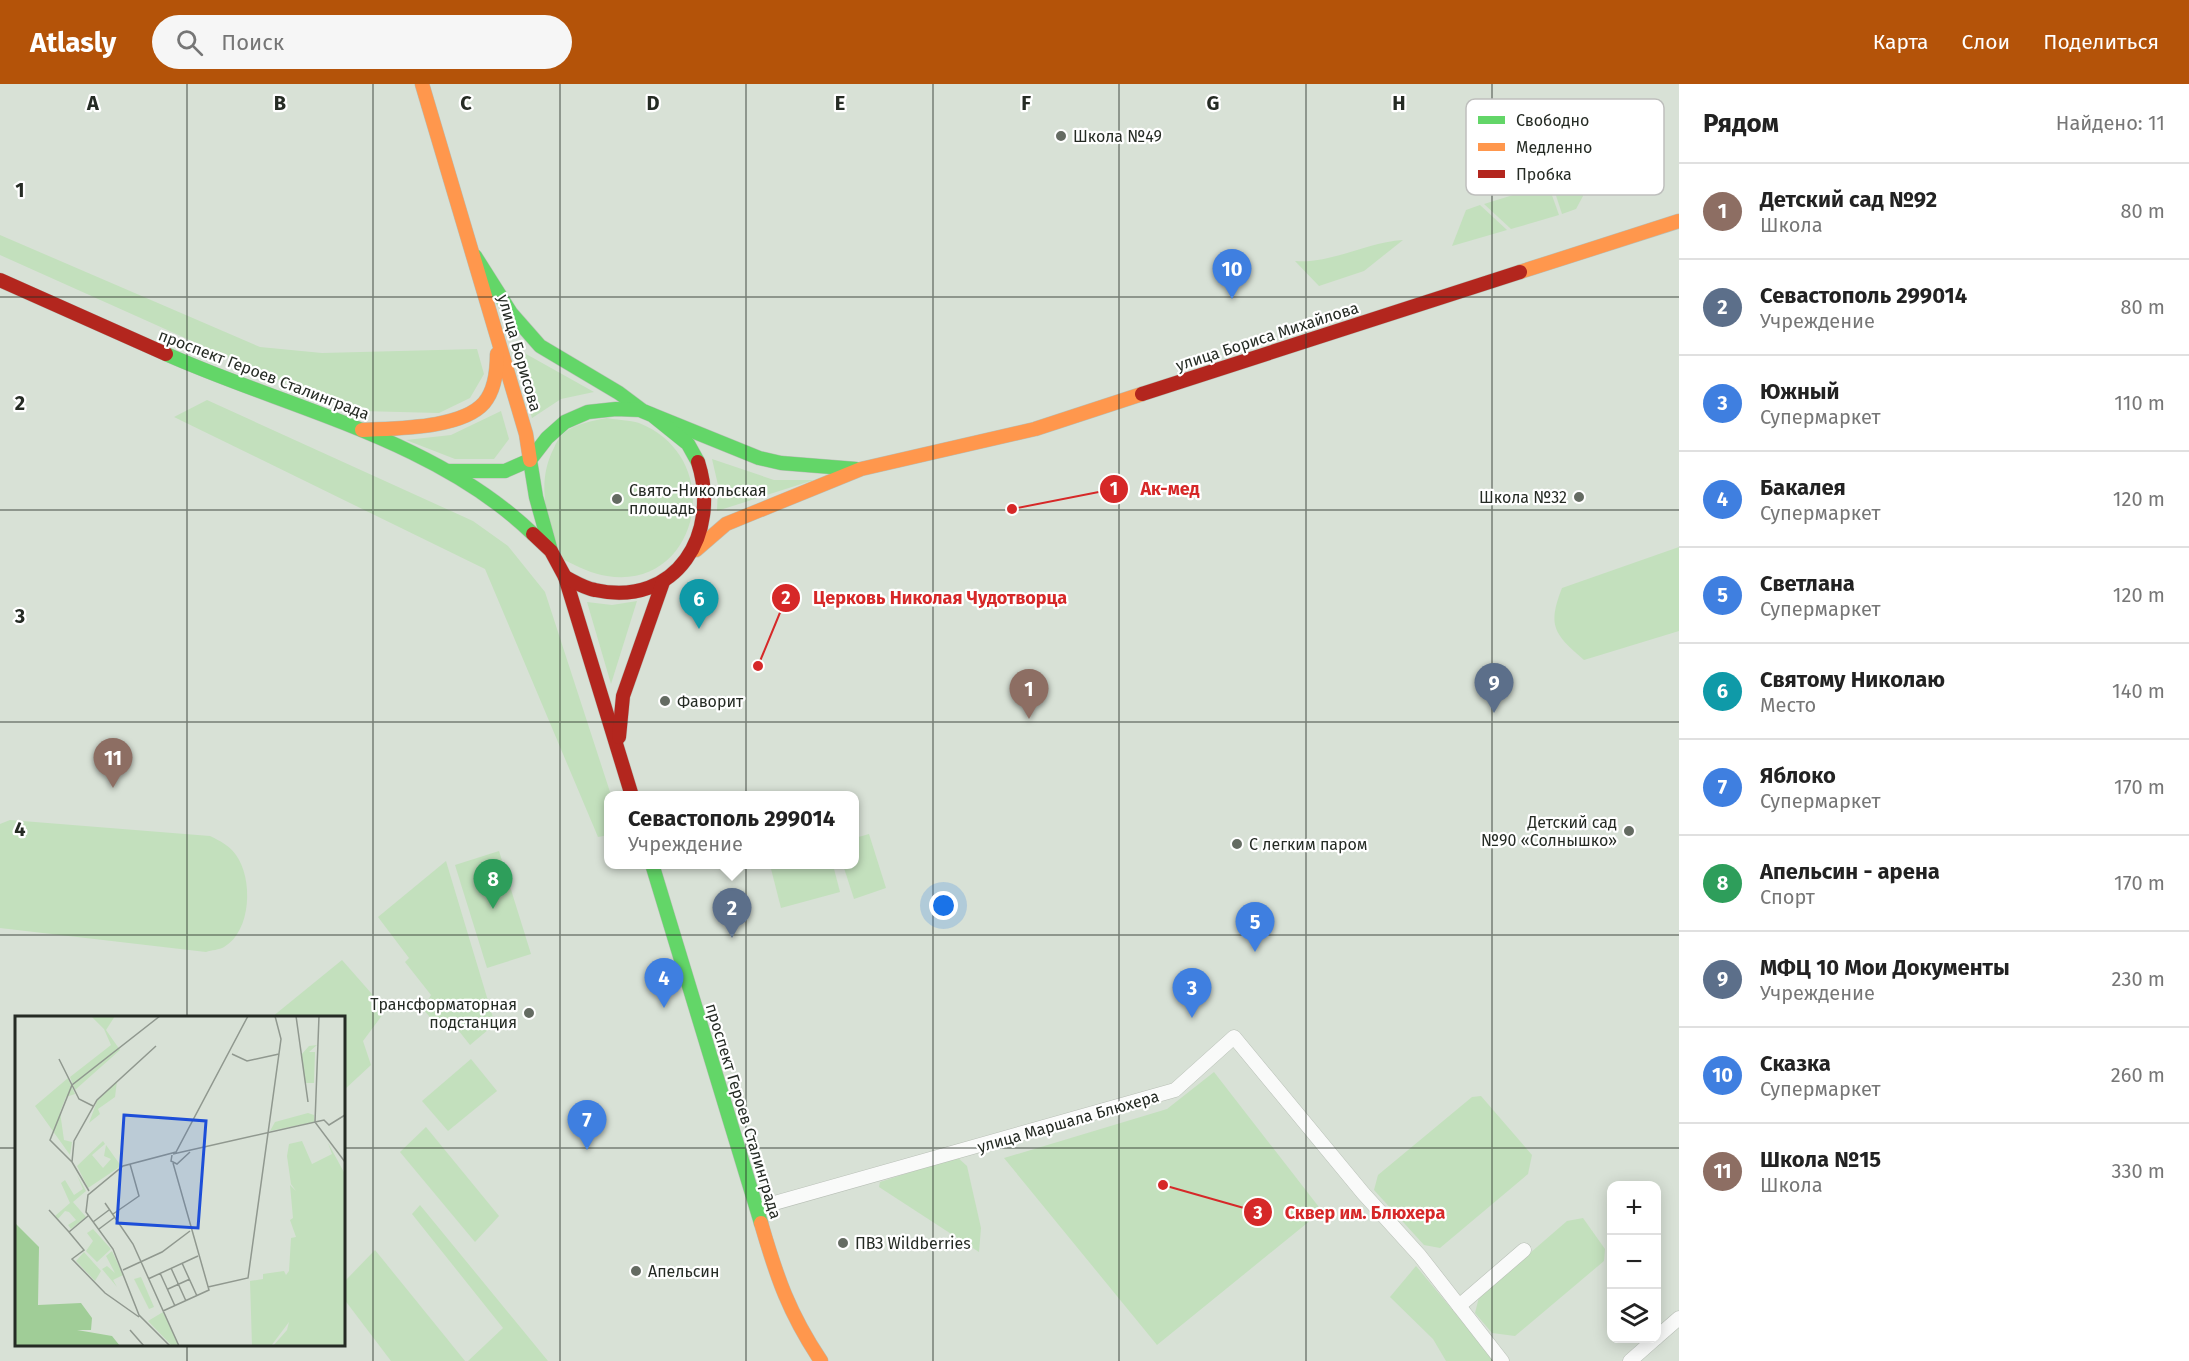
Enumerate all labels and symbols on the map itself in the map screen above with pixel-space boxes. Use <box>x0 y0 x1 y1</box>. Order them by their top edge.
text: A <box>86 91 100 115</box>
text: B <box>274 91 286 115</box>
text: C <box>460 91 472 115</box>
text: D <box>646 91 660 115</box>
text: E <box>835 91 845 115</box>
text: F <box>1021 91 1031 115</box>
text: G <box>1207 91 1219 115</box>
text: H <box>1392 91 1406 115</box>
legend <box>1466 99 1664 195</box>
text: Свободно <box>1516 111 1589 130</box>
place label: Школа №49 <box>1073 127 1162 146</box>
marker: Школа №49 <box>1054 129 1068 143</box>
text: Медленно <box>1516 138 1592 157</box>
text: Пробка <box>1516 165 1572 184</box>
text: 1 <box>15 178 25 202</box>
pin: 10 <box>1212 250 1252 299</box>
street label: улица Борисова <box>494 292 545 414</box>
street label: улица Бориса Михайлова <box>1173 298 1361 375</box>
street label: проспект Героев Сталинграда <box>156 325 372 424</box>
text: 2 <box>15 391 25 415</box>
callout: Ак-мед <box>1099 471 1212 507</box>
text: 1 <box>1110 478 1118 500</box>
text: Ак-мед <box>1139 478 1200 500</box>
place label: Свято-Никольская площадь <box>629 481 767 518</box>
place label: Школа №32 <box>1479 488 1567 507</box>
marker: Школа №32 <box>1572 490 1586 504</box>
marker: Свято-Никольская площадь <box>610 492 624 506</box>
pin: 6 <box>680 580 718 629</box>
callout: Церковь Николая Чудотворца <box>771 580 1079 616</box>
text: 2 <box>781 587 791 609</box>
text: Церковь Николая Чудотворца <box>813 587 1067 609</box>
text: 3 <box>14 604 25 628</box>
pin: 9 <box>1474 664 1514 713</box>
pin: 1 <box>1010 670 1048 719</box>
place label: Фаворит <box>677 692 744 711</box>
marker: Фаворит <box>658 694 672 708</box>
pin: 11 <box>94 738 132 788</box>
place label: Детский сад №90 «Солнышко» <box>1481 813 1617 850</box>
text: 4 <box>14 817 26 841</box>
marker: Детский сад №90 «Солнышко» <box>1622 824 1636 838</box>
place label: С легким паром <box>1249 835 1368 854</box>
marker: С легким паром <box>1230 837 1244 851</box>
pin: 8 <box>474 860 512 909</box>
pin: 2 <box>712 888 752 938</box>
your location <box>929 891 958 920</box>
pin: 5 <box>1236 902 1274 952</box>
pin: 4 <box>644 958 684 1008</box>
pin: 3 <box>1172 968 1212 1018</box>
place label: Трансформаторная подстанция <box>370 995 517 1032</box>
street label: проспект Героев Сталинграда <box>702 1001 785 1221</box>
marker: Трансформаторная подстанция <box>522 1006 536 1020</box>
inset map <box>15 1016 345 1346</box>
street label: улица Маршала Блюхера <box>975 1086 1161 1157</box>
pin: 7 <box>568 1100 606 1150</box>
callout: Сквер им. Блюхера <box>1243 1194 1457 1230</box>
text: 3 <box>1252 1202 1263 1224</box>
text: Сквер им. Блюхера <box>1285 1202 1445 1224</box>
place label: ПВЗ Wildberries <box>855 1234 971 1253</box>
marker: ПВЗ Wildberries <box>836 1236 850 1250</box>
place label: Апельсин <box>648 1262 719 1281</box>
marker: Апельсин <box>629 1264 643 1278</box>

